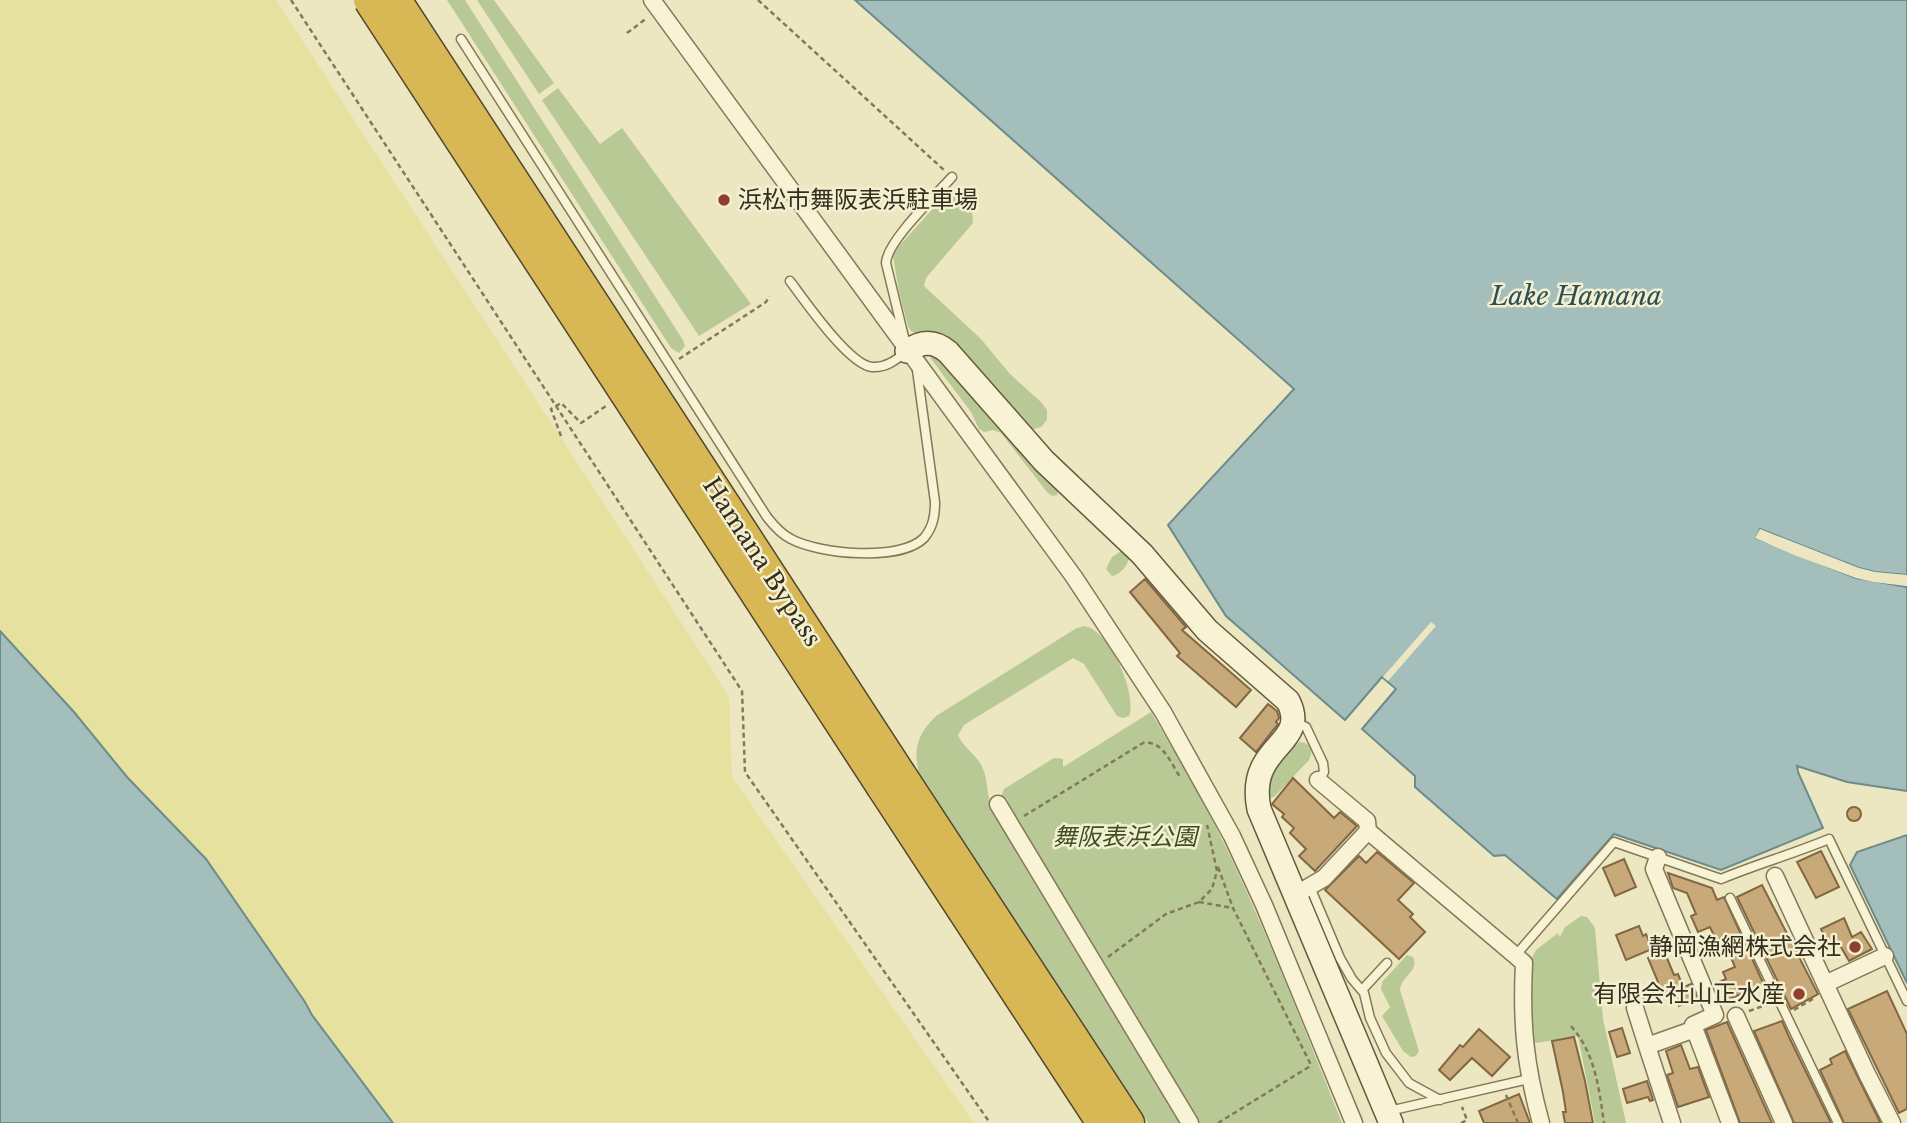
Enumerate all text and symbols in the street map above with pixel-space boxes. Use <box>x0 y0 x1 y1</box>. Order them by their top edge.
place label: 浜松市舞阪表浜駐車場 <box>738 185 978 214</box>
marker: 浜松市舞阪表浜駐車場 <box>716 192 732 208</box>
water label: Lake Hamana <box>1489 280 1662 312</box>
street label: Hamana Bypass <box>697 472 828 652</box>
park label: 舞阪表浜公園 <box>1053 822 1200 851</box>
place label: 静岡漁網株式会社 <box>1649 932 1841 961</box>
marker: 静岡漁網株式会社 <box>1847 939 1863 955</box>
place label: 有限会社山正水産 <box>1593 979 1785 1008</box>
marker: 有限会社山正水産 <box>1791 986 1807 1002</box>

